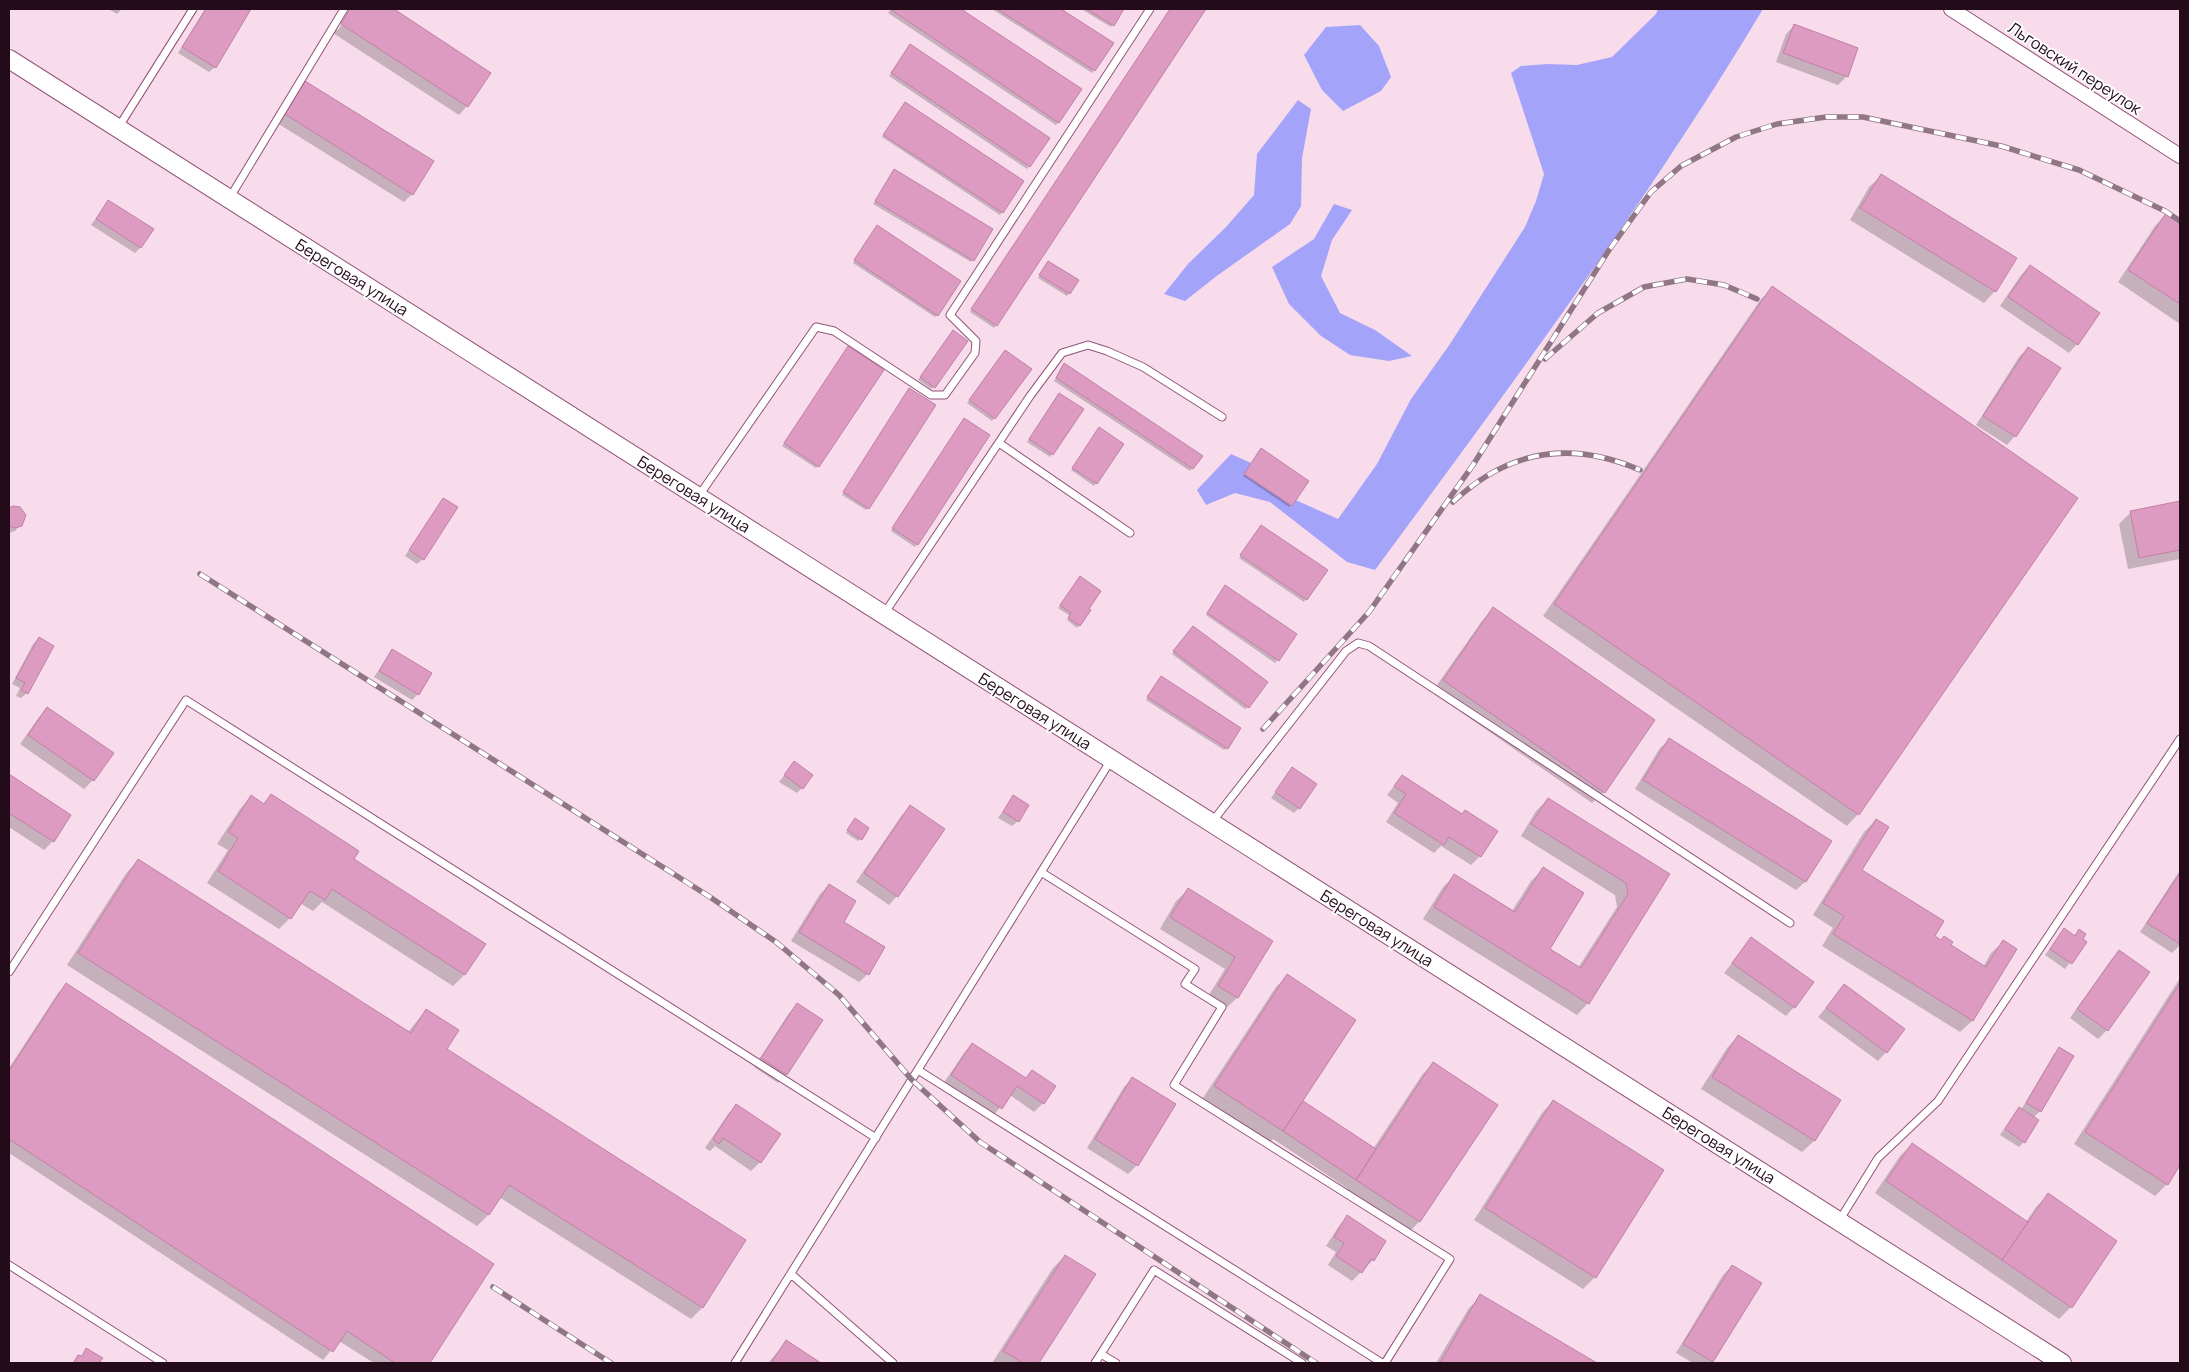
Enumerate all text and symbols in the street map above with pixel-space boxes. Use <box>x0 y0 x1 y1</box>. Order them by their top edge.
street label: Льговский переулок <box>2004 17 2147 120</box>
street label: Береговая улица <box>291 233 413 321</box>
street label: Береговая улица <box>633 450 755 538</box>
street label: Береговая улица <box>974 667 1096 755</box>
street label: Береговая улица <box>1316 884 1438 972</box>
street label: Береговая улица <box>1658 1101 1780 1189</box>

